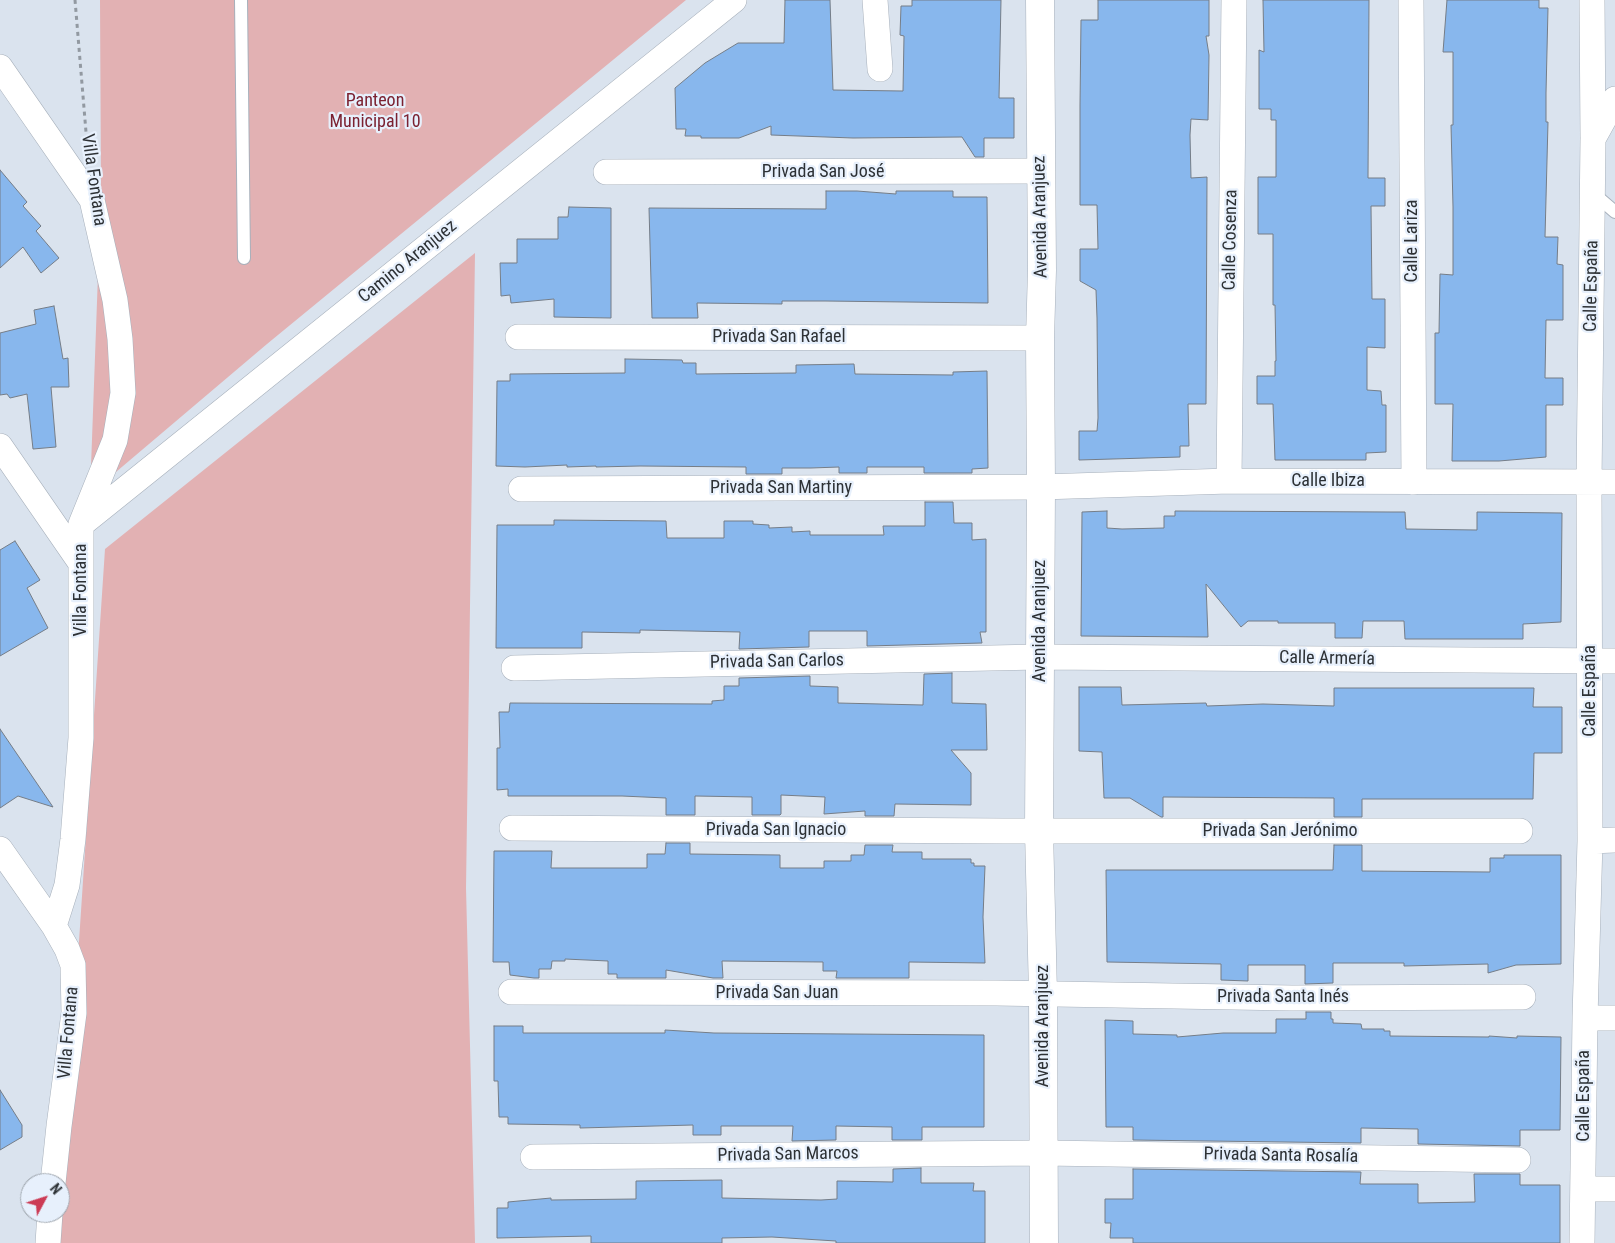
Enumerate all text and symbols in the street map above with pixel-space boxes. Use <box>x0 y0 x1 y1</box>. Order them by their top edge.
park label: Panteon Municipal 10 <box>329 90 421 132</box>
street label: Villa Fontana <box>76 133 110 227</box>
street label: Avenida Aranjuez <box>1029 156 1053 278</box>
street label: Privada San José <box>762 161 884 183</box>
street label: Calle Cosenza <box>1219 189 1243 291</box>
street label: Calle Lariza <box>1401 200 1423 282</box>
street label: Camino Aranjuez <box>354 216 462 308</box>
street label: Calle España <box>1580 240 1604 332</box>
street label: Privada San Rafael <box>712 326 846 348</box>
street label: Calle Ibiza <box>1291 470 1365 492</box>
street label: Privada San Martiny <box>710 477 852 499</box>
street label: Villa Fontana <box>70 544 92 636</box>
street label: Avenida Aranjuez <box>1029 560 1051 682</box>
street label: Calle España <box>1579 645 1601 737</box>
street label: Calle Armería <box>1279 647 1375 671</box>
street label: Privada San Carlos <box>710 650 844 674</box>
street label: Privada San Ignacio <box>706 819 846 841</box>
street label: Privada San Jerónimo <box>1202 820 1358 842</box>
street label: Avenida Aranjuez <box>1032 965 1054 1087</box>
street label: Privada San Juan <box>715 982 839 1004</box>
street label: Villa Fontana <box>54 986 84 1080</box>
street label: Privada Santa Inés <box>1217 986 1349 1008</box>
street label: Calle España <box>1573 1050 1595 1142</box>
street label: Privada San Marcos <box>717 1143 859 1167</box>
street label: Privada Santa Rosalía <box>1204 1144 1358 1168</box>
north arrow <box>20 1173 70 1223</box>
text: N <box>47 1181 65 1197</box>

